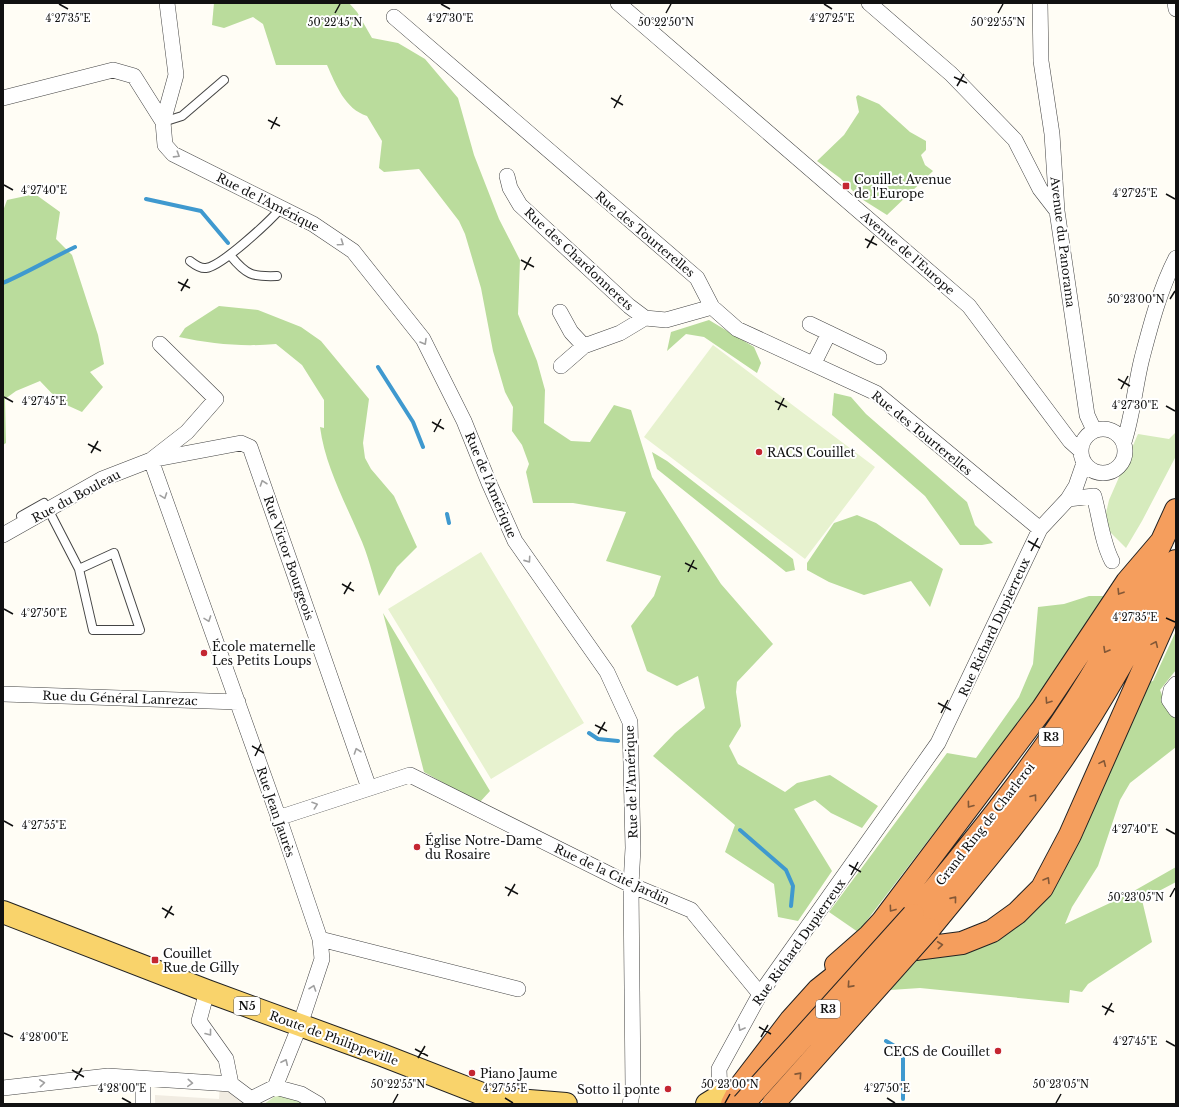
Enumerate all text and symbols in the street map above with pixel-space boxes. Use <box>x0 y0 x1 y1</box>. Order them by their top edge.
text: 4°27'35"E <box>45 12 91 25</box>
text: 4°27'30"E <box>427 12 473 25</box>
text: 4°27'25"E <box>809 12 855 25</box>
text: 50°22'45"N <box>308 16 362 29</box>
text: 50°22'50"N <box>638 16 694 29</box>
text: 50°22'55"N <box>971 16 1025 29</box>
one-way arrow <box>173 151 180 158</box>
street label: Rue de l'Amérique <box>214 170 322 234</box>
place label: Couillet Avenue de l'Europe <box>854 172 952 201</box>
street label: Avenue du Panorama <box>1047 175 1078 309</box>
marker: Couillet Avenue de l'Europe <box>841 181 851 191</box>
text: 4°27'40"E <box>21 184 67 197</box>
text: 4°27'25"E <box>1112 187 1158 200</box>
street label: Rue des Tourterelles <box>592 188 698 280</box>
street label: Rue des Chardonnerets <box>521 205 637 313</box>
street label: Avenue de l'Europe <box>857 208 958 298</box>
one-way arrow <box>336 238 343 245</box>
text: 50°23'00"N <box>1107 293 1165 306</box>
one-way arrow <box>419 338 426 345</box>
street label: Rue des Tourterelles <box>869 388 975 478</box>
text: 4°27'45"E <box>22 395 66 408</box>
text: 4°27'30"E <box>1112 399 1158 412</box>
street label: Rue de l'Amérique <box>462 430 520 540</box>
place label: RACS Couillet <box>767 445 856 460</box>
marker: RACS Couillet <box>754 447 764 457</box>
street label: Rue du Bouleau <box>29 466 123 526</box>
one-way arrow <box>259 479 267 486</box>
one-way arrow <box>160 493 168 500</box>
street label: Rue Victor Bourgeois <box>261 494 317 622</box>
one-way arrow <box>523 555 530 562</box>
street label: Rue Richard Dupierreux <box>955 555 1033 699</box>
one-way arrow <box>1118 588 1125 595</box>
text: 4°27'50"E <box>21 607 67 620</box>
text: 4°27'35"E <box>1112 611 1158 624</box>
one-way arrow <box>203 615 211 622</box>
place label: École maternelle Les Petits Loups <box>212 638 316 668</box>
one-way arrow <box>1150 640 1158 648</box>
one-way arrow <box>1104 646 1111 653</box>
marker: École maternelle Les Petits Loups <box>199 648 209 658</box>
street label: Rue du Général Lanrezac <box>42 688 199 708</box>
one-way arrow <box>1046 696 1053 703</box>
street label: Rue de l'Amérique <box>622 725 640 839</box>
road number: R3 <box>1039 728 1063 746</box>
one-way arrow <box>353 747 361 754</box>
one-way arrow <box>1098 759 1106 766</box>
street label: Grand Ring de Charleroi <box>932 760 1038 888</box>
street label: Rue Jean Jaurès <box>254 765 298 859</box>
one-way arrow <box>1029 794 1036 801</box>
one-way arrow <box>968 800 975 807</box>
one-way arrow <box>311 802 318 810</box>
text: 4°27'55"E <box>22 819 66 832</box>
text: 4°27'40"E <box>1112 823 1158 836</box>
place label: Église Notre-Dame du Rosaire <box>425 832 542 862</box>
street label: Rue de la Cité Jardin <box>552 841 672 907</box>
marker: Église Notre-Dame du Rosaire <box>412 842 422 852</box>
street label: Rue Richard Dupierreux <box>750 875 849 1008</box>
one-way arrow <box>1043 877 1050 884</box>
text: 50°23'05"N <box>1108 891 1164 904</box>
one-way arrow <box>949 896 956 903</box>
one-way arrow <box>890 904 897 911</box>
one-way arrow <box>937 941 943 950</box>
place label: Couillet Rue de Gilly <box>163 946 239 975</box>
marker: Couillet Rue de Gilly <box>150 955 160 965</box>
one-way arrow <box>847 981 854 988</box>
one-way arrow <box>308 985 316 992</box>
road number: N5 <box>234 997 260 1015</box>
road number: R3 <box>816 1000 840 1018</box>
street label: Route de Philippeville <box>267 1008 401 1068</box>
one-way arrow <box>739 1024 746 1031</box>
one-way arrow <box>204 1029 211 1036</box>
text: 4°28'00"E <box>20 1031 68 1044</box>
text: 4°27'45"E <box>1113 1035 1157 1048</box>
place label: CECS de Couillet <box>884 1044 990 1059</box>
marker: CECS de Couillet <box>993 1046 1003 1056</box>
one-way arrow <box>280 1058 288 1066</box>
place label: Piano Jaume <box>480 1066 557 1081</box>
marker: Piano Jaume <box>467 1068 477 1078</box>
one-way arrow <box>794 1072 801 1080</box>
one-way arrow <box>187 1078 193 1087</box>
text: 50°22'55"N <box>371 1078 425 1091</box>
text: 50°23'00"N <box>701 1078 759 1091</box>
text: 50°23'05"N <box>1033 1078 1089 1091</box>
one-way arrow <box>39 1079 45 1088</box>
text: 4°28'00"E <box>98 1082 146 1095</box>
text: 4°27'55"E <box>483 1082 527 1095</box>
place label: Sotto il ponte <box>577 1082 660 1097</box>
text: 4°27'50"E <box>864 1082 910 1095</box>
marker: Sotto il ponte <box>663 1084 673 1094</box>

